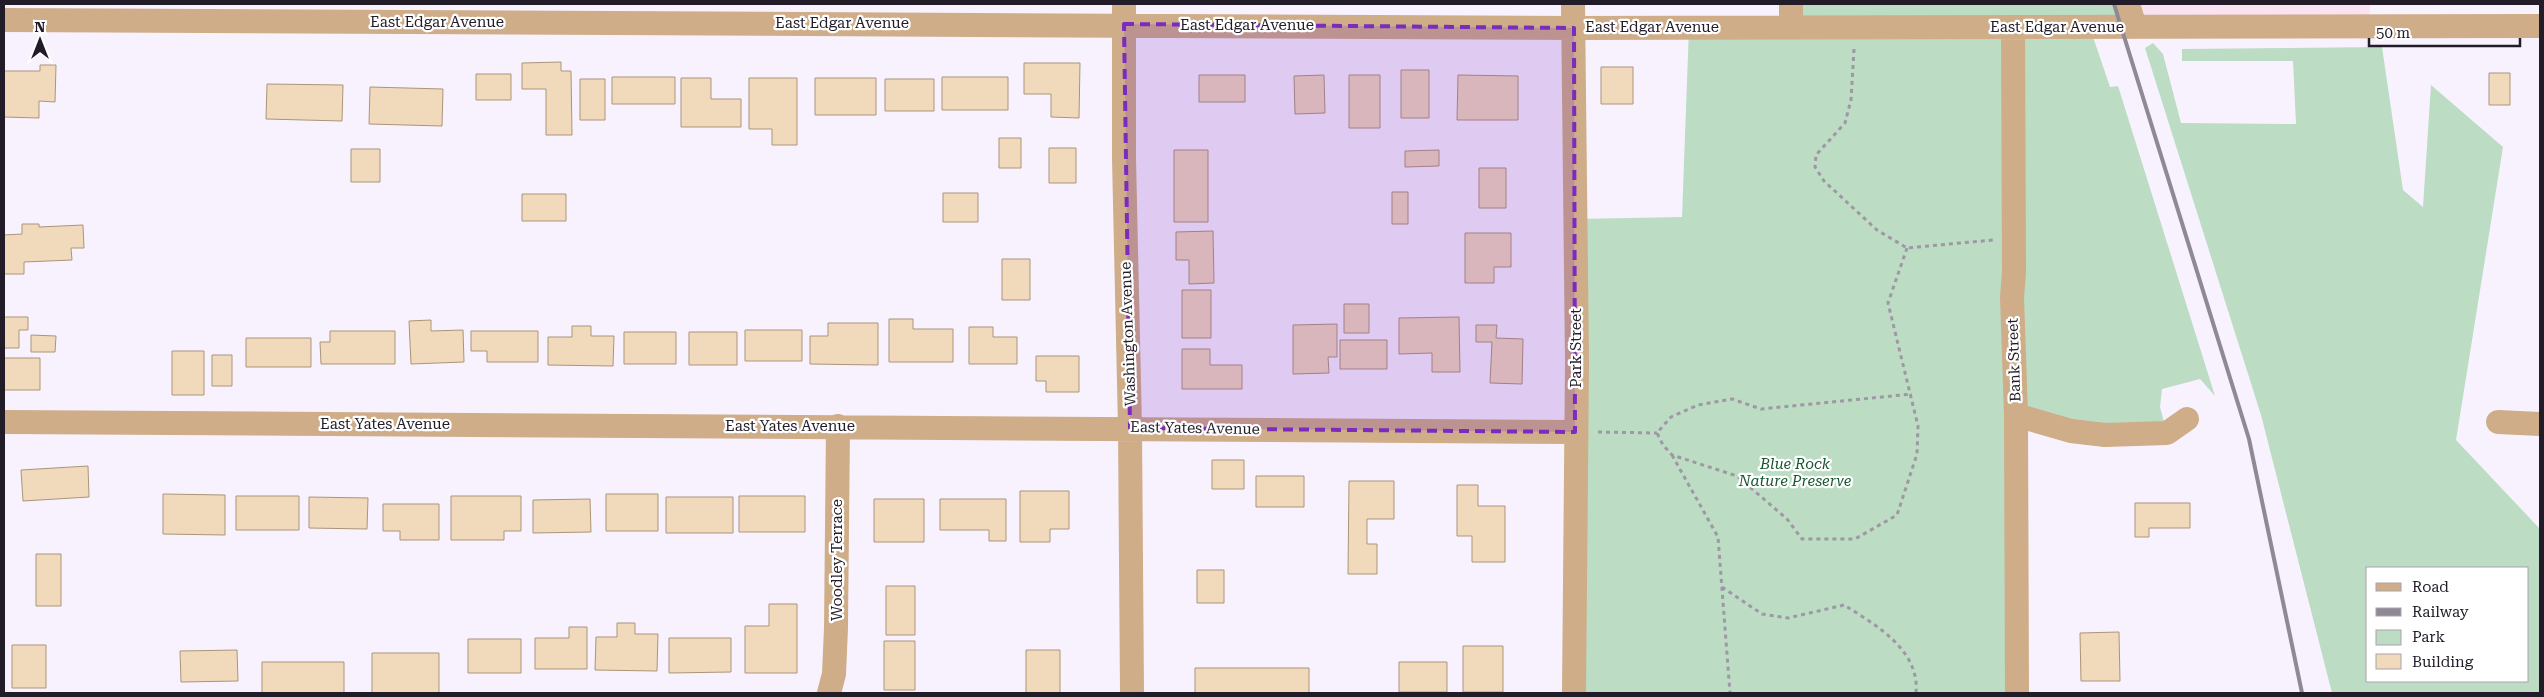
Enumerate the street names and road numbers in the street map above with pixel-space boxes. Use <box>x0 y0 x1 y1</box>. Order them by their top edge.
street label: East Edgar Avenue <box>370 13 504 31</box>
street label: East Edgar Avenue <box>775 14 909 32</box>
street label: East Edgar Avenue <box>1180 16 1314 34</box>
street label: East Edgar Avenue <box>1585 18 1719 36</box>
street label: East Edgar Avenue <box>1990 18 2124 36</box>
street label: Washington Avenue <box>1116 261 1140 407</box>
street label: Park Street <box>1567 308 1585 388</box>
street label: Bank Street <box>2004 317 2024 402</box>
street label: East Yates Avenue <box>320 415 450 433</box>
street label: East Yates Avenue <box>725 417 855 435</box>
street label: East Yates Avenue <box>1130 418 1260 438</box>
street label: Woodley Terrace <box>828 499 846 621</box>

